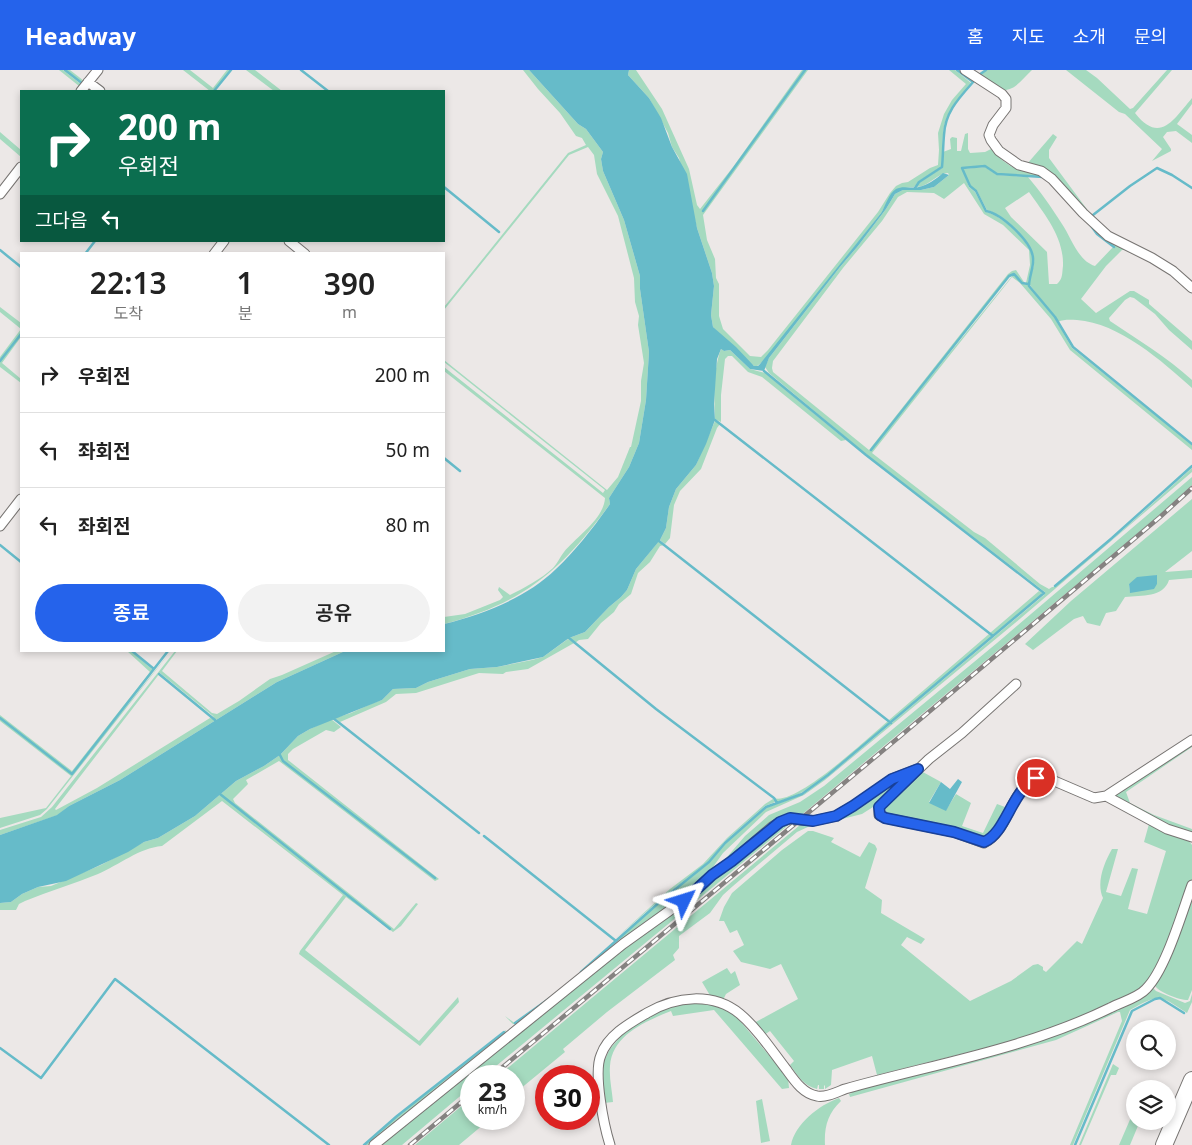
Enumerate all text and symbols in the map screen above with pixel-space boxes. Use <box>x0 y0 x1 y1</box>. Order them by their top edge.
text: Headway <box>25 19 136 52</box>
text: 홈 <box>967 24 984 48</box>
text: 지도 <box>1012 24 1045 48</box>
text: 소개 <box>1073 24 1106 48</box>
text: 문의 <box>1134 24 1167 48</box>
text: 200 m <box>118 103 221 150</box>
icon: right <box>35 110 100 175</box>
text: 우회전 <box>118 150 179 180</box>
icon: left <box>97 205 125 233</box>
text: 그다음 <box>35 207 87 233</box>
text: 22:13 <box>90 262 167 303</box>
text: 1 <box>237 262 254 303</box>
text: 390 <box>324 263 375 304</box>
text: m <box>342 301 357 323</box>
text: 도착 <box>114 302 143 324</box>
text: 분 <box>238 302 253 324</box>
icon: right <box>35 361 63 389</box>
text: 200 m <box>375 362 430 388</box>
text: 우회전 <box>78 363 130 389</box>
icon: left <box>35 436 63 464</box>
text: 50 m <box>386 437 430 463</box>
text: 좌회전 <box>78 438 130 464</box>
icon: left <box>35 511 63 539</box>
text: 80 m <box>386 512 430 538</box>
text: 좌회전 <box>78 513 130 539</box>
button: 종료 <box>35 584 228 642</box>
button: 공유 <box>238 584 430 642</box>
pin <box>1015 757 1057 799</box>
icon: arrive <box>1022 764 1050 792</box>
position arrow <box>657 874 709 926</box>
map controls <box>1126 1020 1176 1130</box>
button: search <box>1126 1020 1176 1070</box>
speed limit sign: 30 <box>535 1065 600 1130</box>
text: 23 <box>478 1074 507 1108</box>
button: layers <box>1126 1080 1176 1130</box>
text: km/h <box>478 1101 507 1118</box>

